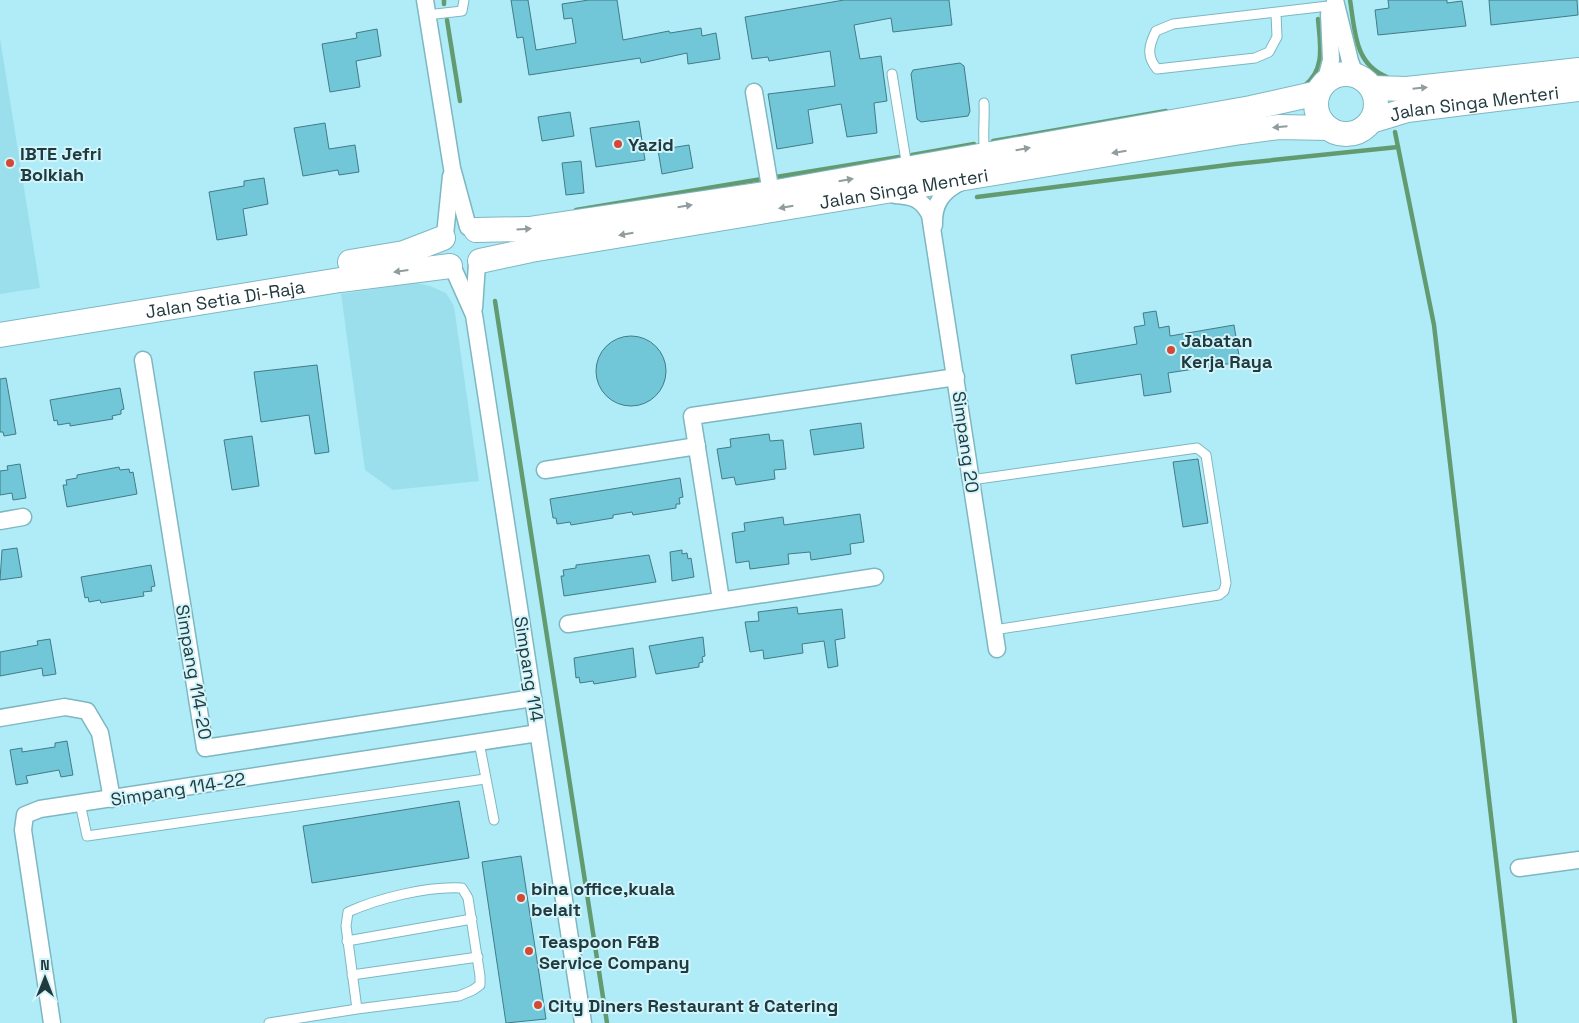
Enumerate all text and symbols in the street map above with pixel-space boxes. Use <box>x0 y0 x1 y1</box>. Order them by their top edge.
street label: Jalan Singa Menteri <box>1386 80 1560 126</box>
one-way arrow <box>1413 84 1429 92</box>
one-way arrow <box>1271 123 1287 131</box>
place label: Yazid <box>628 133 674 156</box>
marker: Yazid <box>612 138 624 150</box>
place label: IBTE Jefri Bolkiah <box>20 142 102 186</box>
one-way arrow <box>1015 145 1031 153</box>
one-way arrow <box>1111 148 1127 156</box>
marker: IBTE Jefri Bolkiah <box>4 157 16 169</box>
street label: Jalan Singa Menteri <box>817 163 990 213</box>
one-way arrow <box>838 176 854 184</box>
one-way arrow <box>678 202 694 210</box>
one-way arrow <box>778 203 794 211</box>
one-way arrow <box>517 225 533 233</box>
one-way arrow <box>618 230 634 238</box>
one-way arrow <box>393 267 409 275</box>
street label: Jalan Setia Di-Raja <box>144 274 306 323</box>
place label: Jabatan Kerja Raya <box>1181 329 1273 373</box>
marker: Jabatan Kerja Raya <box>1165 344 1177 356</box>
street label: Simpang 20 <box>947 390 985 494</box>
street label: Simpang 114-20 <box>171 603 217 741</box>
street label: Simpang 114 <box>509 615 549 723</box>
street label: Simpang 114-22 <box>109 767 247 811</box>
place label: bina office,kuala belait <box>531 877 676 921</box>
marker: bina office,kuala belait <box>515 892 527 904</box>
place label: Teaspoon F&B Service Company <box>539 930 689 974</box>
marker: Teaspoon F&B Service Company <box>523 945 535 957</box>
north arrow <box>20 953 70 1003</box>
text: N <box>40 956 50 974</box>
place label: City Diners Restaurant & Catering <box>548 994 838 1017</box>
marker: City Diners Restaurant & Catering <box>532 999 544 1011</box>

